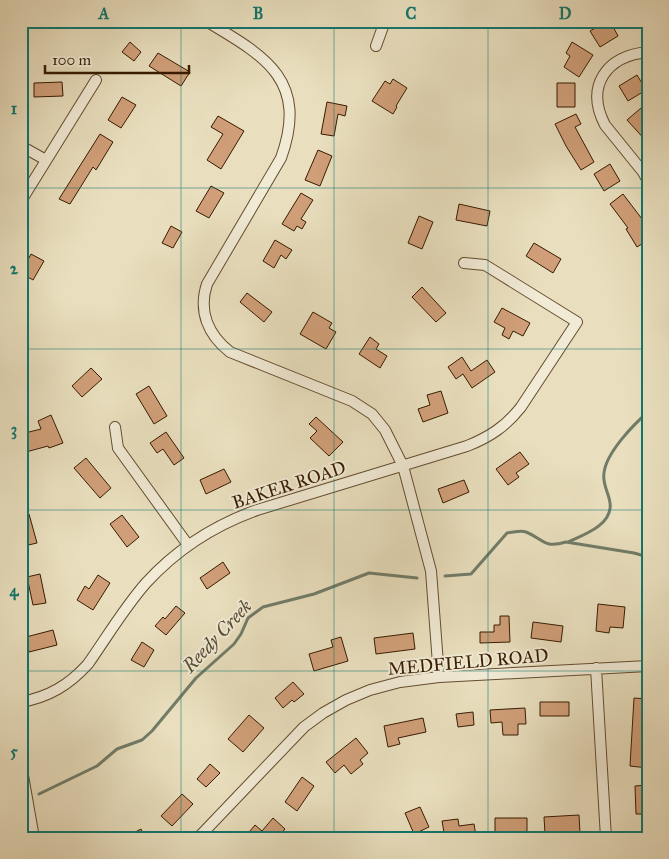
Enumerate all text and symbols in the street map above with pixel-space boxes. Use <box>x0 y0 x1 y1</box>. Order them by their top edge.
text: A <box>98 4 110 23</box>
text: B <box>253 4 263 23</box>
text: C <box>406 4 417 23</box>
text: D <box>559 4 572 23</box>
scale bar <box>45 42 189 74</box>
text: 100 m <box>52 51 92 69</box>
text: 1 <box>11 99 18 118</box>
text: 2 <box>10 259 19 278</box>
text: 3 <box>11 420 17 440</box>
street label: BAKER ROAD <box>229 456 349 514</box>
text: 4 <box>10 581 20 601</box>
water label: Reedy Creek <box>177 595 257 678</box>
street label: MEDFIELD ROAD <box>387 644 549 680</box>
text: 5 <box>10 742 18 761</box>

